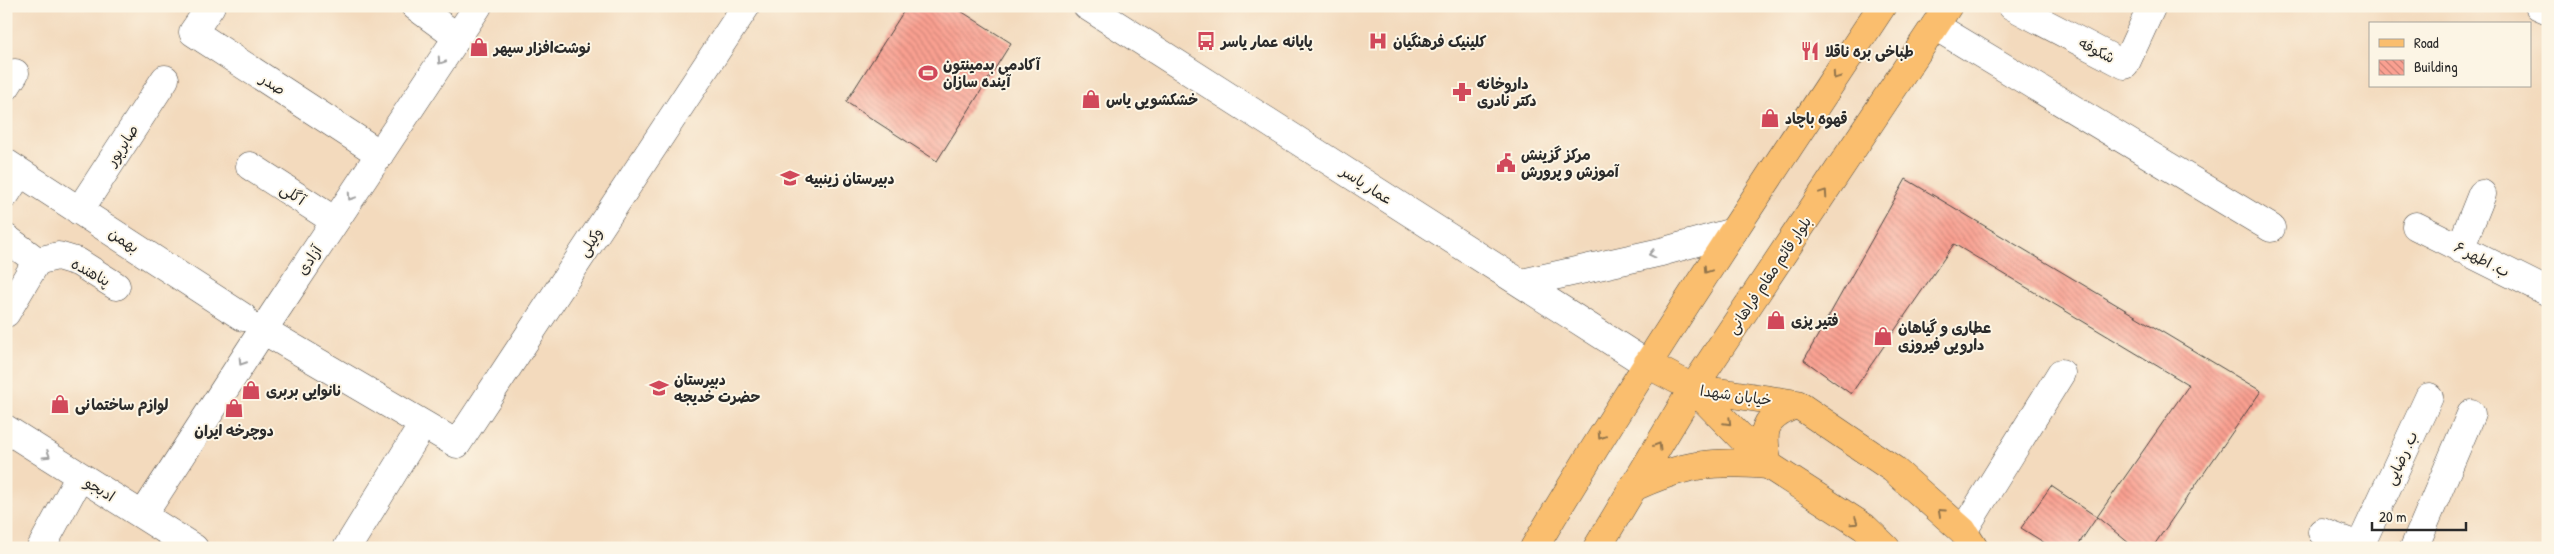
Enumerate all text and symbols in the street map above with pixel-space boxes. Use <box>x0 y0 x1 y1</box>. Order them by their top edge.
legend <box>2369 22 2532 88</box>
bus stop icon: پایانه عمار یاسر <box>1195 30 1217 52</box>
hospital icon: کلینیک فرهنگیان <box>1367 30 1389 52</box>
place label: پایانه عمار یاسر <box>1219 31 1313 52</box>
place label: کلینیک فرهنگیان <box>1393 31 1487 52</box>
street label: شکوفه <box>2075 32 2119 68</box>
text: Road <box>2414 32 2439 53</box>
shop icon: نوشت‌افزار سپهر <box>468 36 490 58</box>
place label: نوشت‌افزار سپهر <box>492 37 591 58</box>
restaurant icon: طباخی بره ناقلا <box>1799 40 1821 62</box>
place label: طباخی بره ناقلا <box>1825 41 1914 62</box>
place label: آکادمی بدمینتون آینده سازان <box>943 54 1041 92</box>
one-way arrow <box>438 56 447 65</box>
text: Building <box>2414 56 2458 77</box>
sports icon: آکادمی بدمینتون آینده سازان <box>917 62 939 84</box>
street label: صدر <box>255 68 290 100</box>
one-way arrow <box>1833 70 1842 80</box>
place label: داروخانه دکتر نادری <box>1477 73 1537 111</box>
pharmacy icon: داروخانه دکتر نادری <box>1451 81 1473 103</box>
shop icon: خشکشویی یاس <box>1080 88 1102 110</box>
place label: خشکشویی یاس <box>1106 89 1198 110</box>
shop icon: قهوه باچاد <box>1759 107 1781 129</box>
place label: قهوه باچاد <box>1785 108 1848 129</box>
street label: صابرپور <box>100 120 143 171</box>
place label: مرکز گزینش آموزش و پرورش <box>1521 144 1620 182</box>
public building icon: مرکز گزینش آموزش و پرورش <box>1495 152 1517 174</box>
street label: عمار یاسر <box>1335 159 1397 210</box>
school or university icon: دبیرستان زینبیه <box>779 167 801 189</box>
place label: دبیرستان زینبیه <box>805 168 894 189</box>
street label: آگلی <box>276 178 311 211</box>
one-way arrow <box>1818 189 1827 198</box>
one-way arrow <box>348 192 358 201</box>
street label: بلوار قائم مقام فراهانی <box>1722 212 1818 339</box>
street label: بهمن <box>105 222 143 258</box>
street label: وکیلی <box>573 223 607 261</box>
street label: ب. اطهر ۶ <box>2451 236 2513 282</box>
street label: آزادی <box>291 240 327 279</box>
one-way arrow <box>1647 248 1656 259</box>
street label: پناهنده <box>68 253 114 291</box>
one-way arrow <box>1704 265 1714 274</box>
shop icon: فتیر پزی <box>1765 309 1787 331</box>
place label: فتیر پزی <box>1791 310 1839 331</box>
place label: عطاری و گیاهان دارویی فیروزی <box>1898 317 1991 355</box>
shop icon: عطاری و گیاهان دارویی فیروزی <box>1872 325 1894 347</box>
one-way arrow <box>239 356 249 365</box>
place label: دبیرستان حضرت خدیجه <box>674 369 761 407</box>
school or university icon: دبیرستان حضرت خدیجه <box>648 377 670 399</box>
shop icon: نانوایی بربری <box>240 379 262 401</box>
place label: نانوایی بربری <box>266 380 342 401</box>
street label: خیابان شهدا <box>1699 380 1773 410</box>
shop icon: لوازم ساختمانی <box>49 393 71 415</box>
place label: لوازم ساختمانی <box>75 394 169 416</box>
shop icon: دوچرخه ایران <box>223 397 245 419</box>
one-way arrow <box>1722 417 1731 426</box>
place label: دوچرخه ایران <box>194 420 274 441</box>
street label: ب. رضایی <box>2379 428 2423 488</box>
one-way arrow <box>1597 431 1607 440</box>
one-way arrow <box>1652 442 1661 451</box>
one-way arrow <box>42 449 51 459</box>
street label: ادبجو <box>80 471 119 506</box>
scale bar <box>2372 499 2465 531</box>
text: 20 m <box>2379 506 2406 527</box>
one-way arrow <box>1938 509 1947 518</box>
one-way arrow <box>1850 515 1859 525</box>

